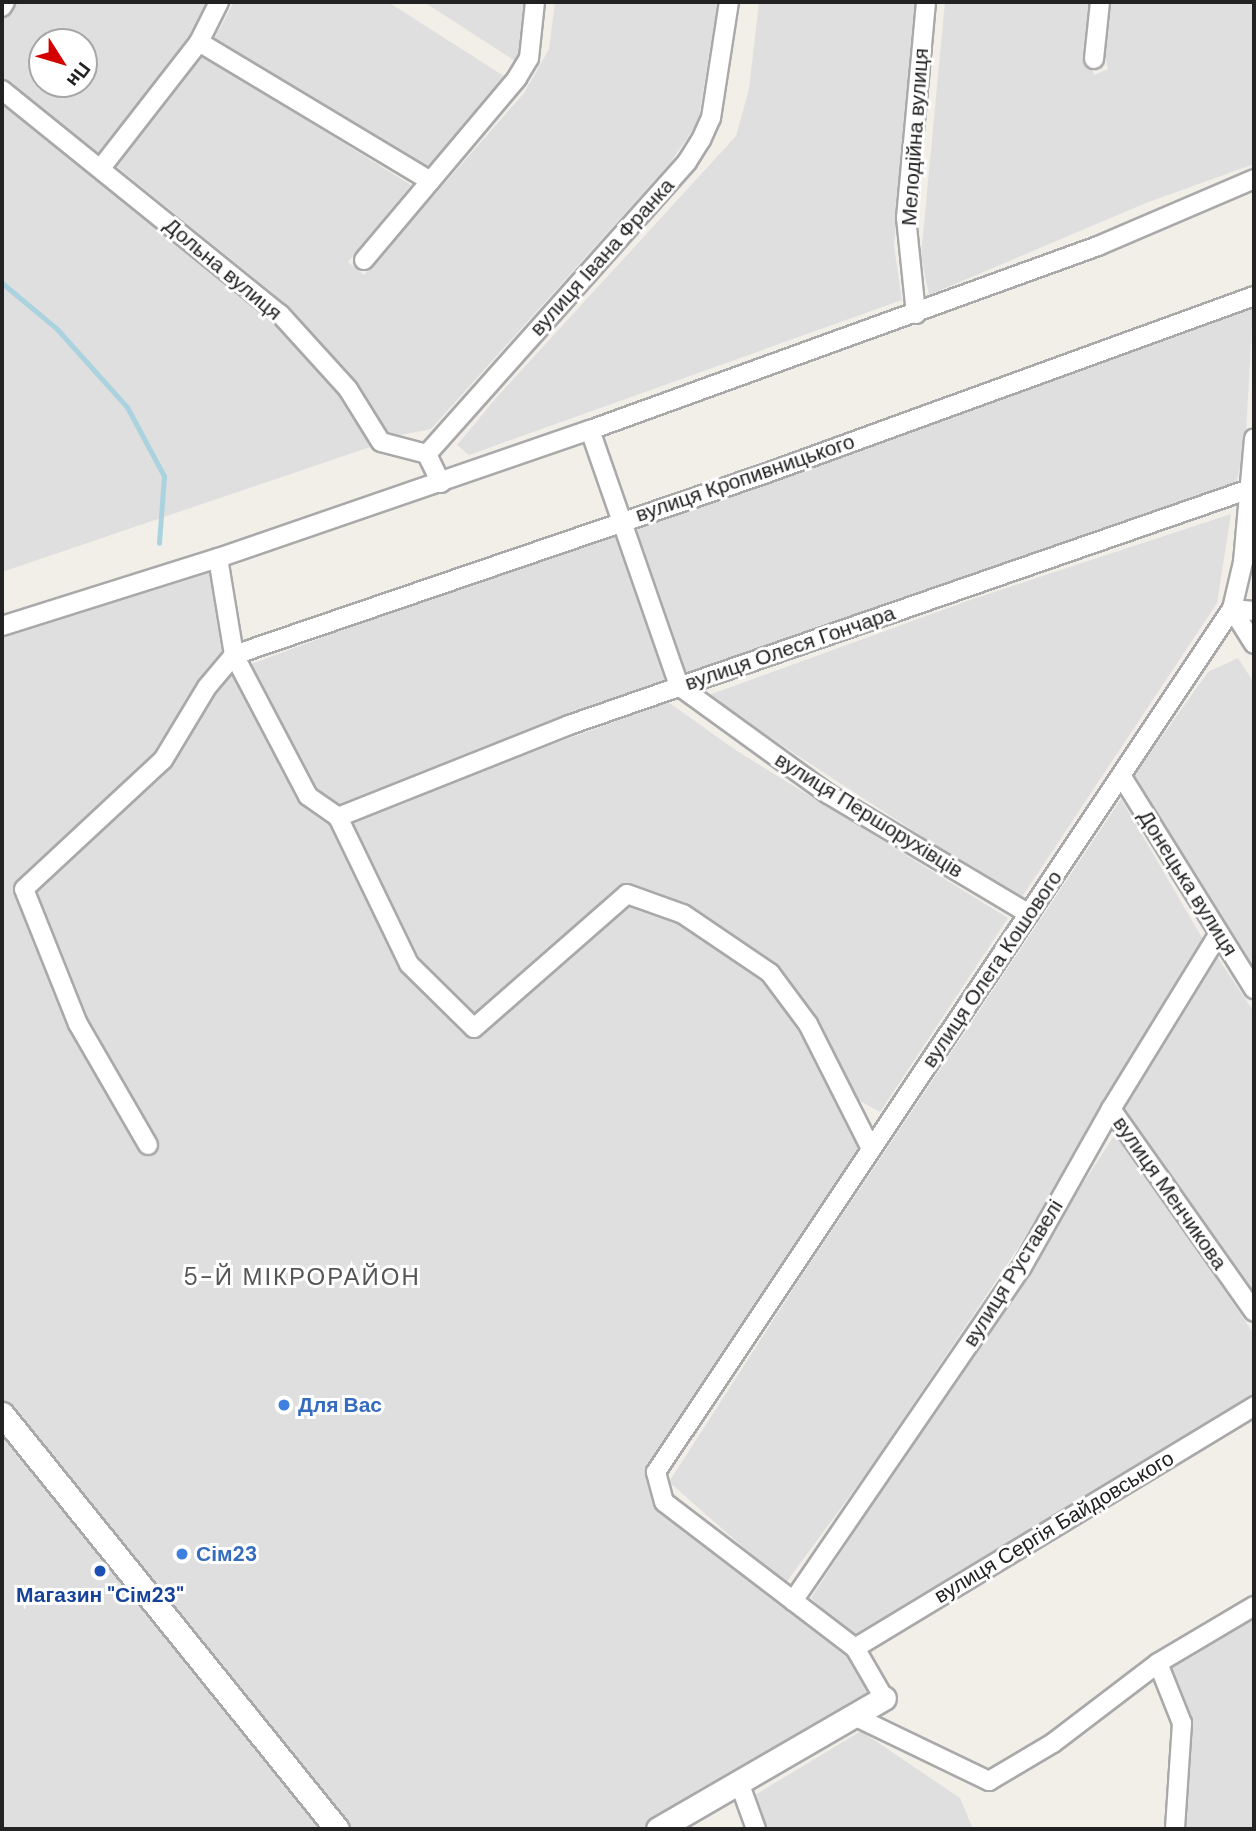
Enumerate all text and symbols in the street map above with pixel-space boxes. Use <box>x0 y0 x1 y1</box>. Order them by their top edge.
north arrow <box>28 28 98 98</box>
street label: Мелодійна вулиця <box>896 47 934 227</box>
text: Пн <box>61 57 96 92</box>
street label: вулиця Івана Франка <box>525 173 679 341</box>
street label: Дольна вулиця <box>159 212 287 326</box>
street label: вулиця Кропивницького <box>632 429 858 527</box>
street label: вулиця Олеся Гончара <box>682 600 898 696</box>
street label: вулиця Першорухівців <box>770 747 968 883</box>
street label: Донецька вулиця <box>1133 805 1243 961</box>
street label: вулиця Олега Кошового <box>917 866 1067 1072</box>
street label: вулиця Менчикова <box>1108 1112 1232 1274</box>
street label: вулиця Руставелі <box>958 1195 1068 1351</box>
district label: 5-Й МІКРОРАЙОН <box>185 1263 419 1291</box>
place label: Для Вас <box>298 1392 382 1418</box>
marker: Для Вас <box>276 1397 292 1413</box>
street label: вулиця Сергія Байдовського <box>930 1445 1178 1609</box>
place label: Сім23 <box>196 1541 257 1567</box>
marker: Сім23 <box>174 1546 190 1562</box>
marker: Магазин "Сім23" <box>92 1563 108 1579</box>
place label: Магазин "Сім23" <box>16 1582 184 1608</box>

